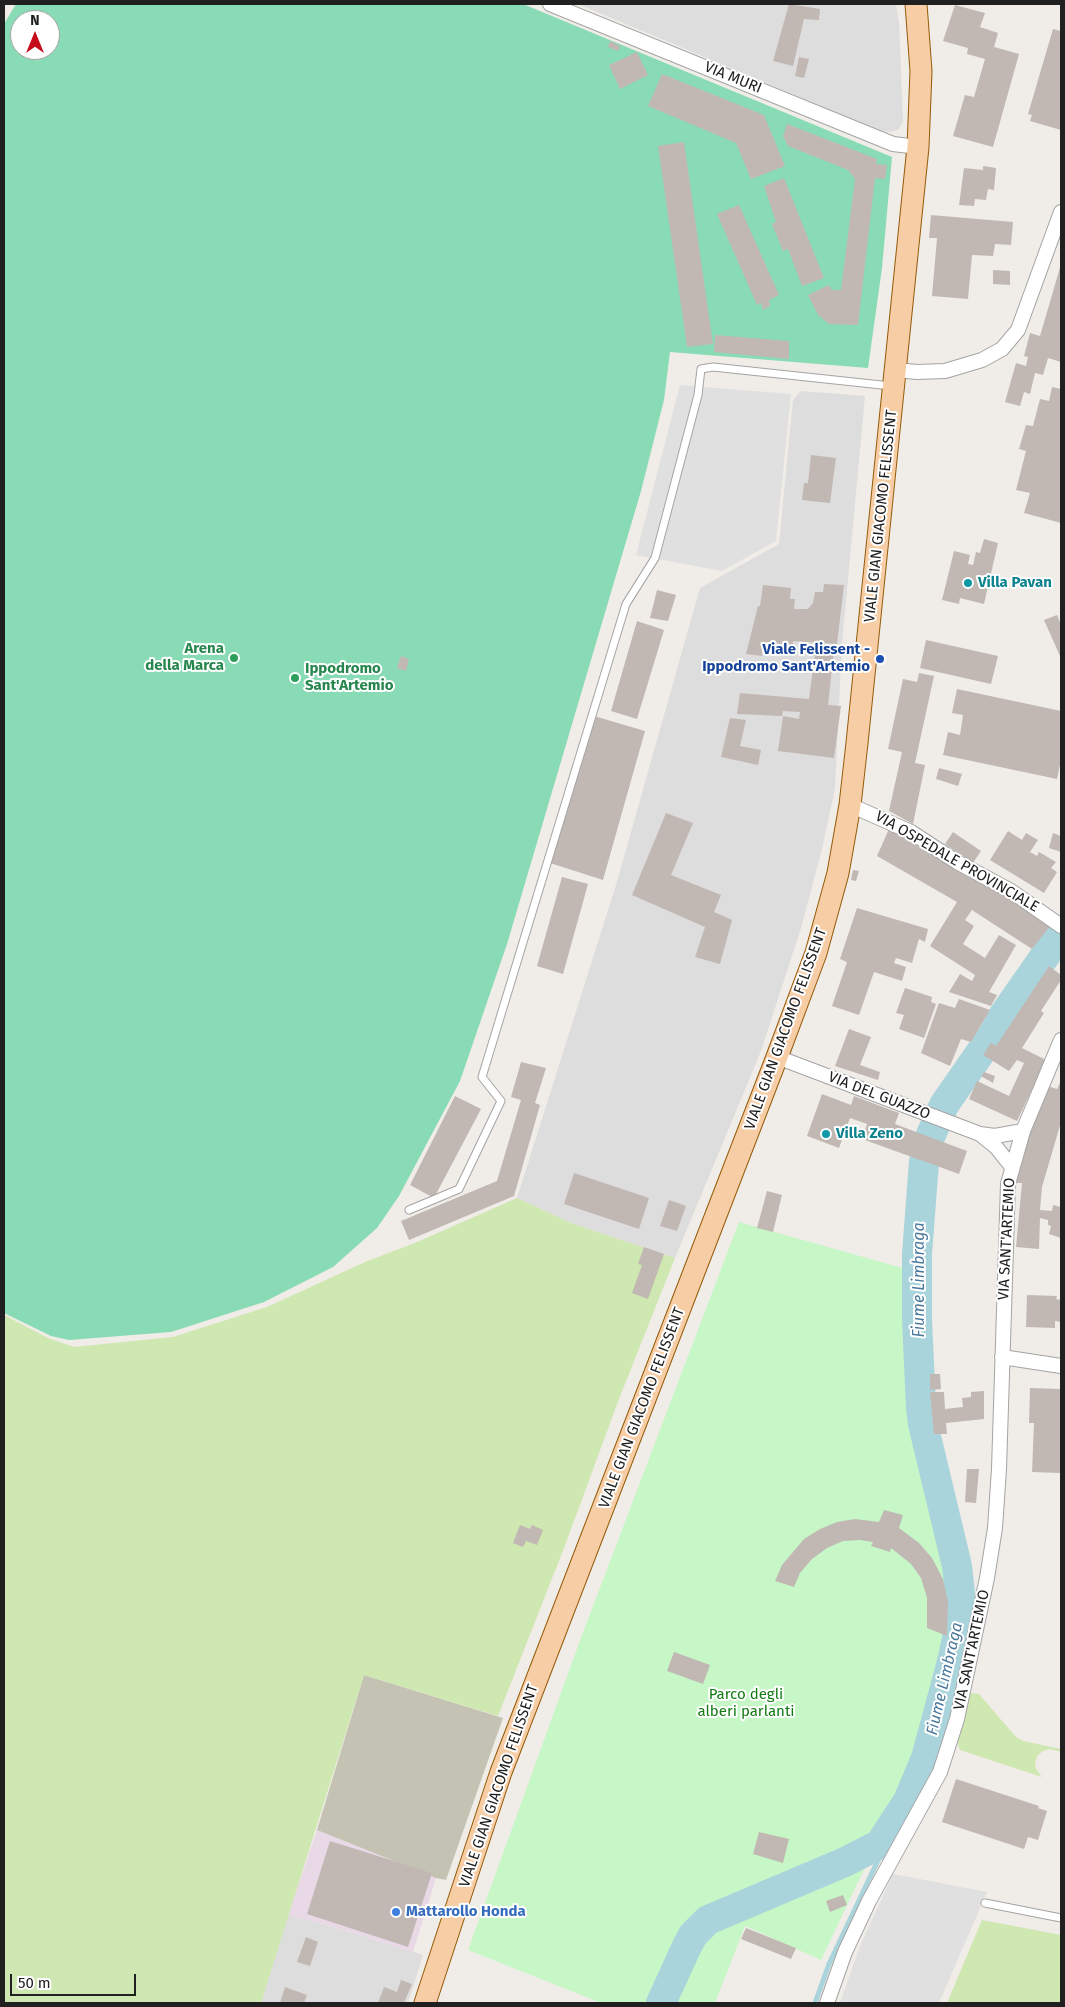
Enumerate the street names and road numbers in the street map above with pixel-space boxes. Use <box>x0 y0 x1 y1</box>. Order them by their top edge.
street label: VIA MURI <box>702 58 764 98</box>
street label: VIALE GIAN GIACOMO FELISSENT <box>861 409 901 623</box>
street label: VIA OSPEDALE PROVINCIALE <box>872 808 1042 916</box>
street label: VIALE GIAN GIACOMO FELISSENT <box>741 926 831 1132</box>
street label: VIA DEL GUAZZO <box>825 1068 933 1124</box>
street label: VIA SANT'ARTEMIO <box>995 1177 1019 1301</box>
street label: VIALE GIAN GIACOMO FELISSENT <box>595 1305 689 1511</box>
street label: VIA SANT'ARTEMIO <box>950 1588 994 1712</box>
street label: VIALE GIAN GIACOMO FELISSENT <box>456 1682 542 1890</box>

